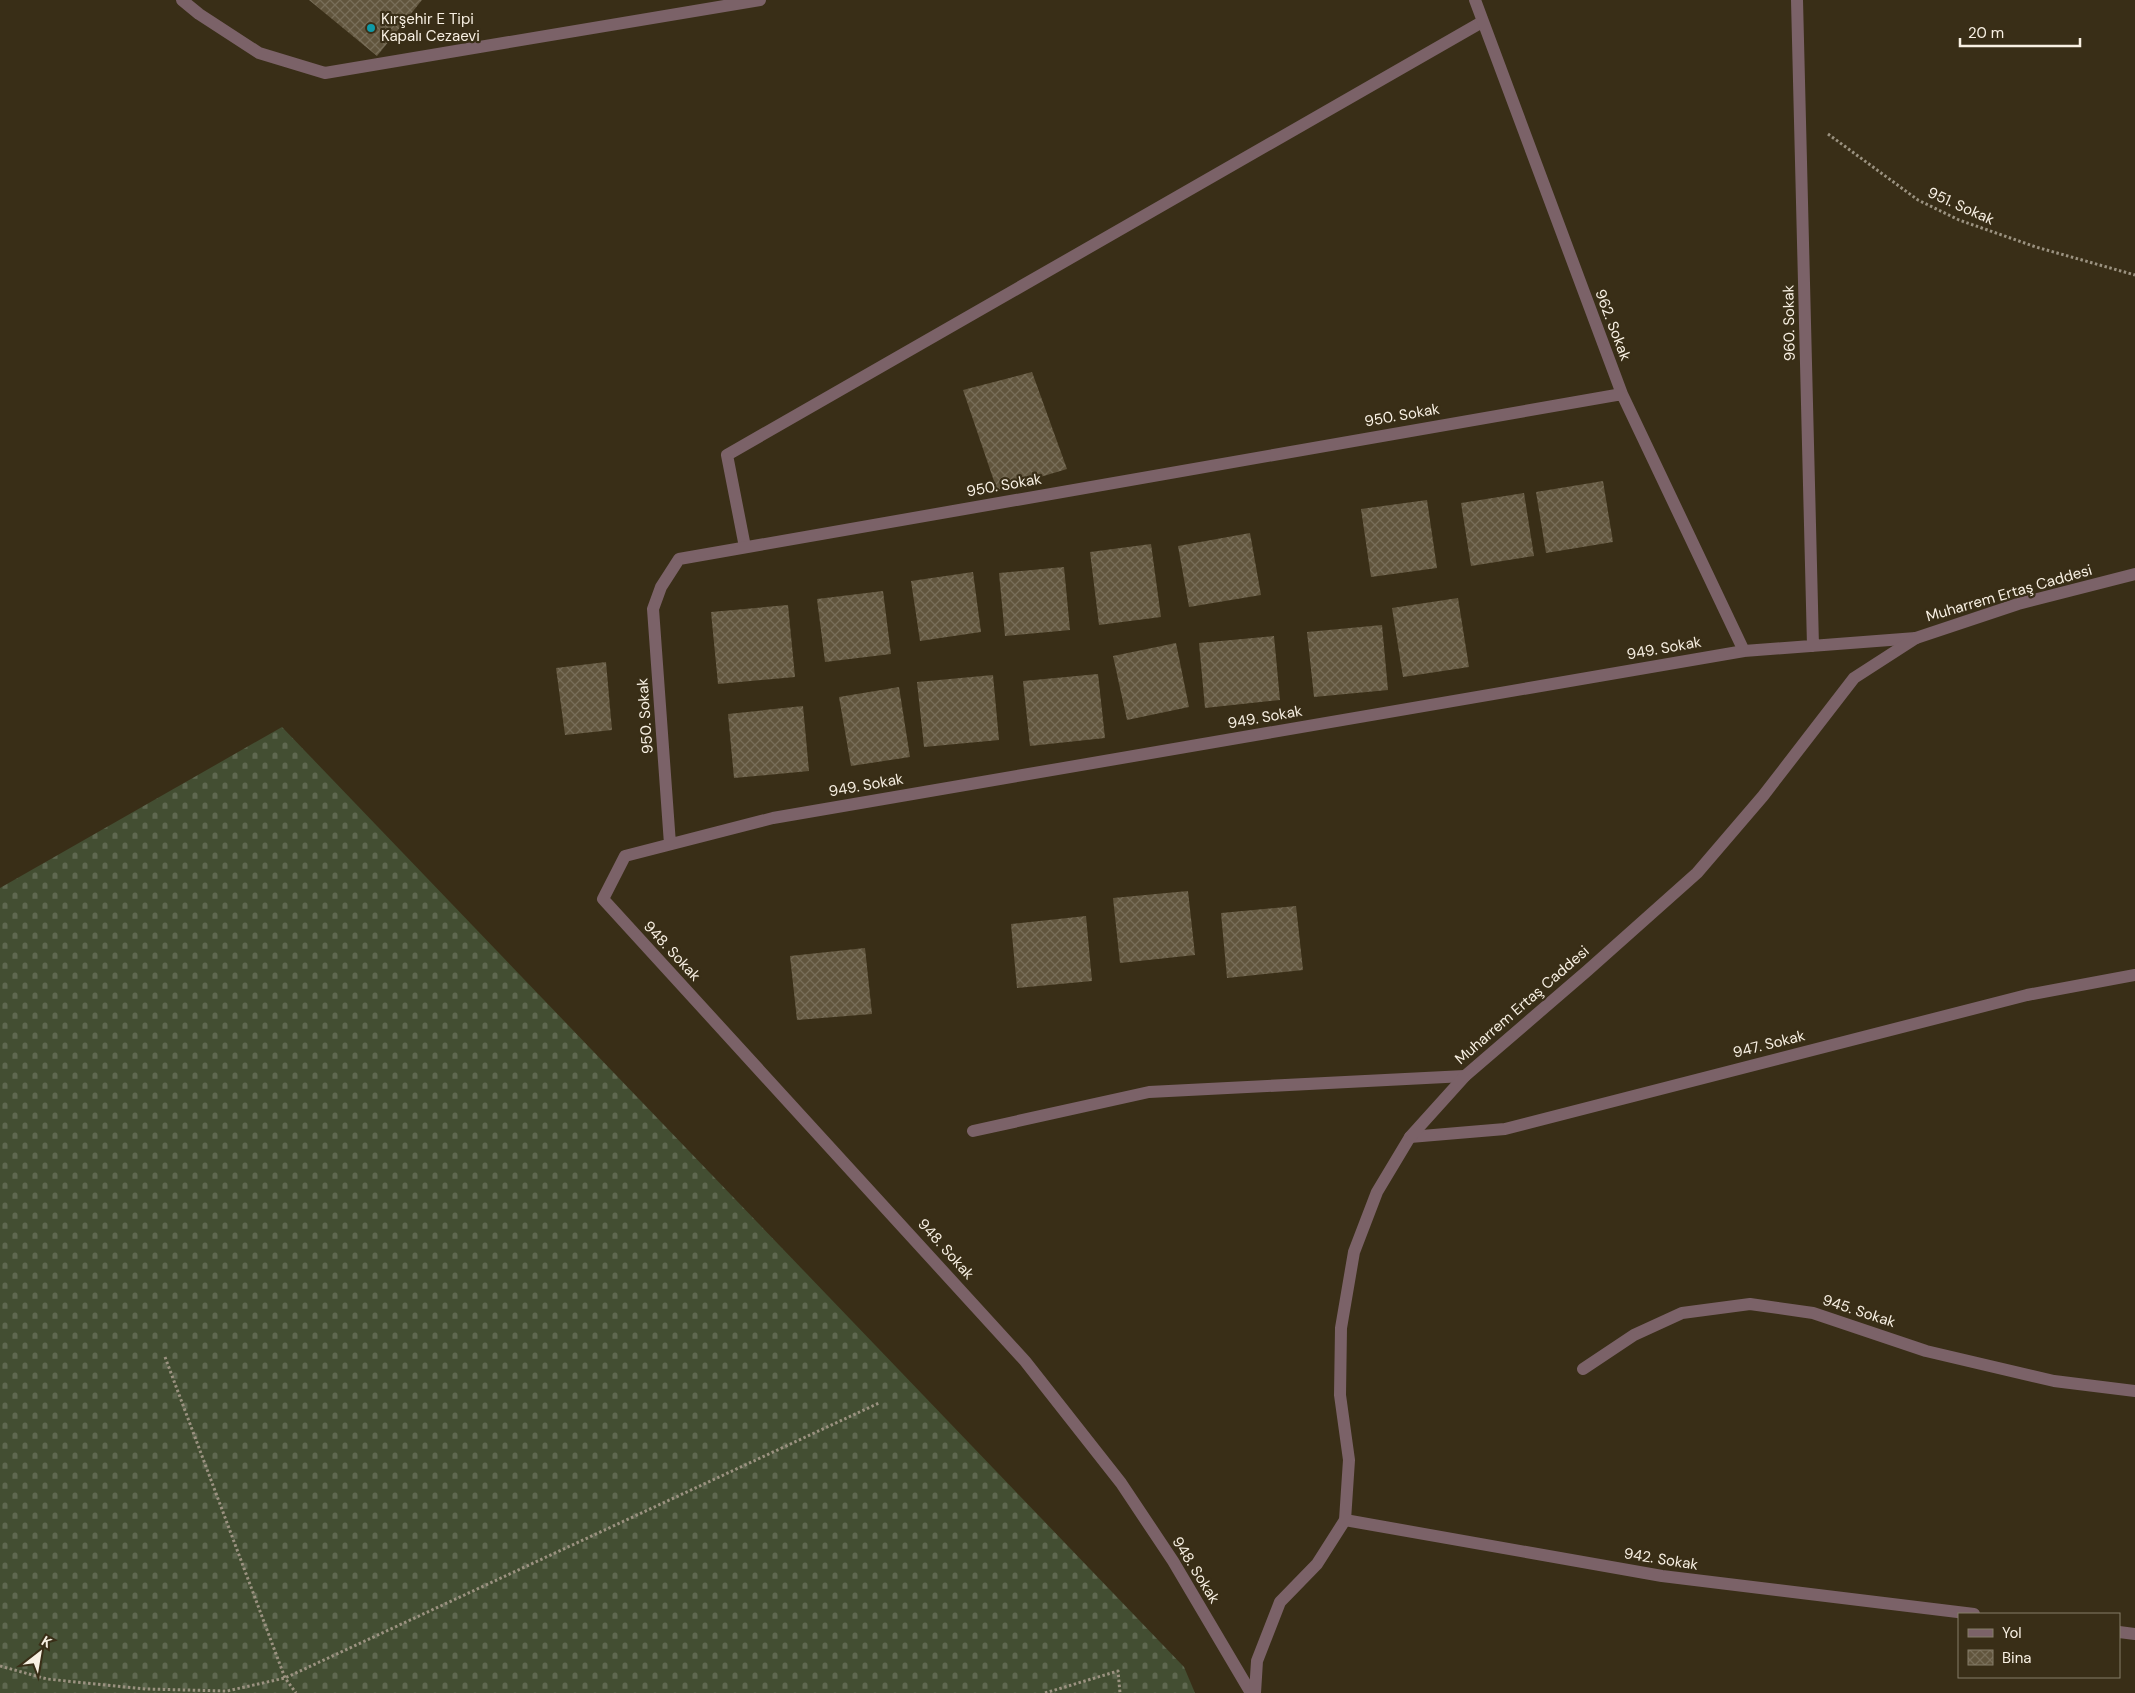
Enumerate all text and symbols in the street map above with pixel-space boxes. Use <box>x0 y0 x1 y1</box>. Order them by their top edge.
place label: Kırşehir E Tipi Kapalı Cezaevi <box>381 9 480 46</box>
scale bar <box>1960 15 2080 47</box>
marker: Kırşehir E Tipi Kapalı Cezaevi <box>365 22 377 34</box>
text: 20 m <box>1968 23 2004 43</box>
street label: 951. Sokak <box>1924 182 1998 230</box>
street label: 960. Sokak <box>1778 284 1800 361</box>
street label: 962. Sokak <box>1590 286 1636 364</box>
street label: 950. Sokak <box>1363 398 1442 431</box>
street label: 950. Sokak <box>965 468 1044 501</box>
street label: Muharrem Ertaş Caddesi <box>1924 560 2094 626</box>
street label: 949. Sokak <box>1625 632 1703 664</box>
street label: 950. Sokak <box>632 677 658 755</box>
street label: 949. Sokak <box>1226 701 1304 733</box>
street label: 949. Sokak <box>827 769 905 801</box>
street label: 948. Sokak <box>639 917 705 986</box>
street label: Muharrem Ertaş Caddesi <box>1451 941 1593 1069</box>
street label: 947. Sokak <box>1731 1025 1807 1063</box>
street label: 948. Sokak <box>913 1214 979 1284</box>
street label: 945. Sokak <box>1820 1290 1898 1332</box>
street label: 948. Sokak <box>1168 1533 1225 1608</box>
street label: 942. Sokak <box>1622 1543 1700 1575</box>
legend <box>1958 1613 2120 1678</box>
text: Yol <box>2002 1623 2022 1643</box>
north arrow <box>15 1628 65 1678</box>
text: K <box>38 1632 55 1652</box>
text: Bina <box>2002 1648 2031 1668</box>

